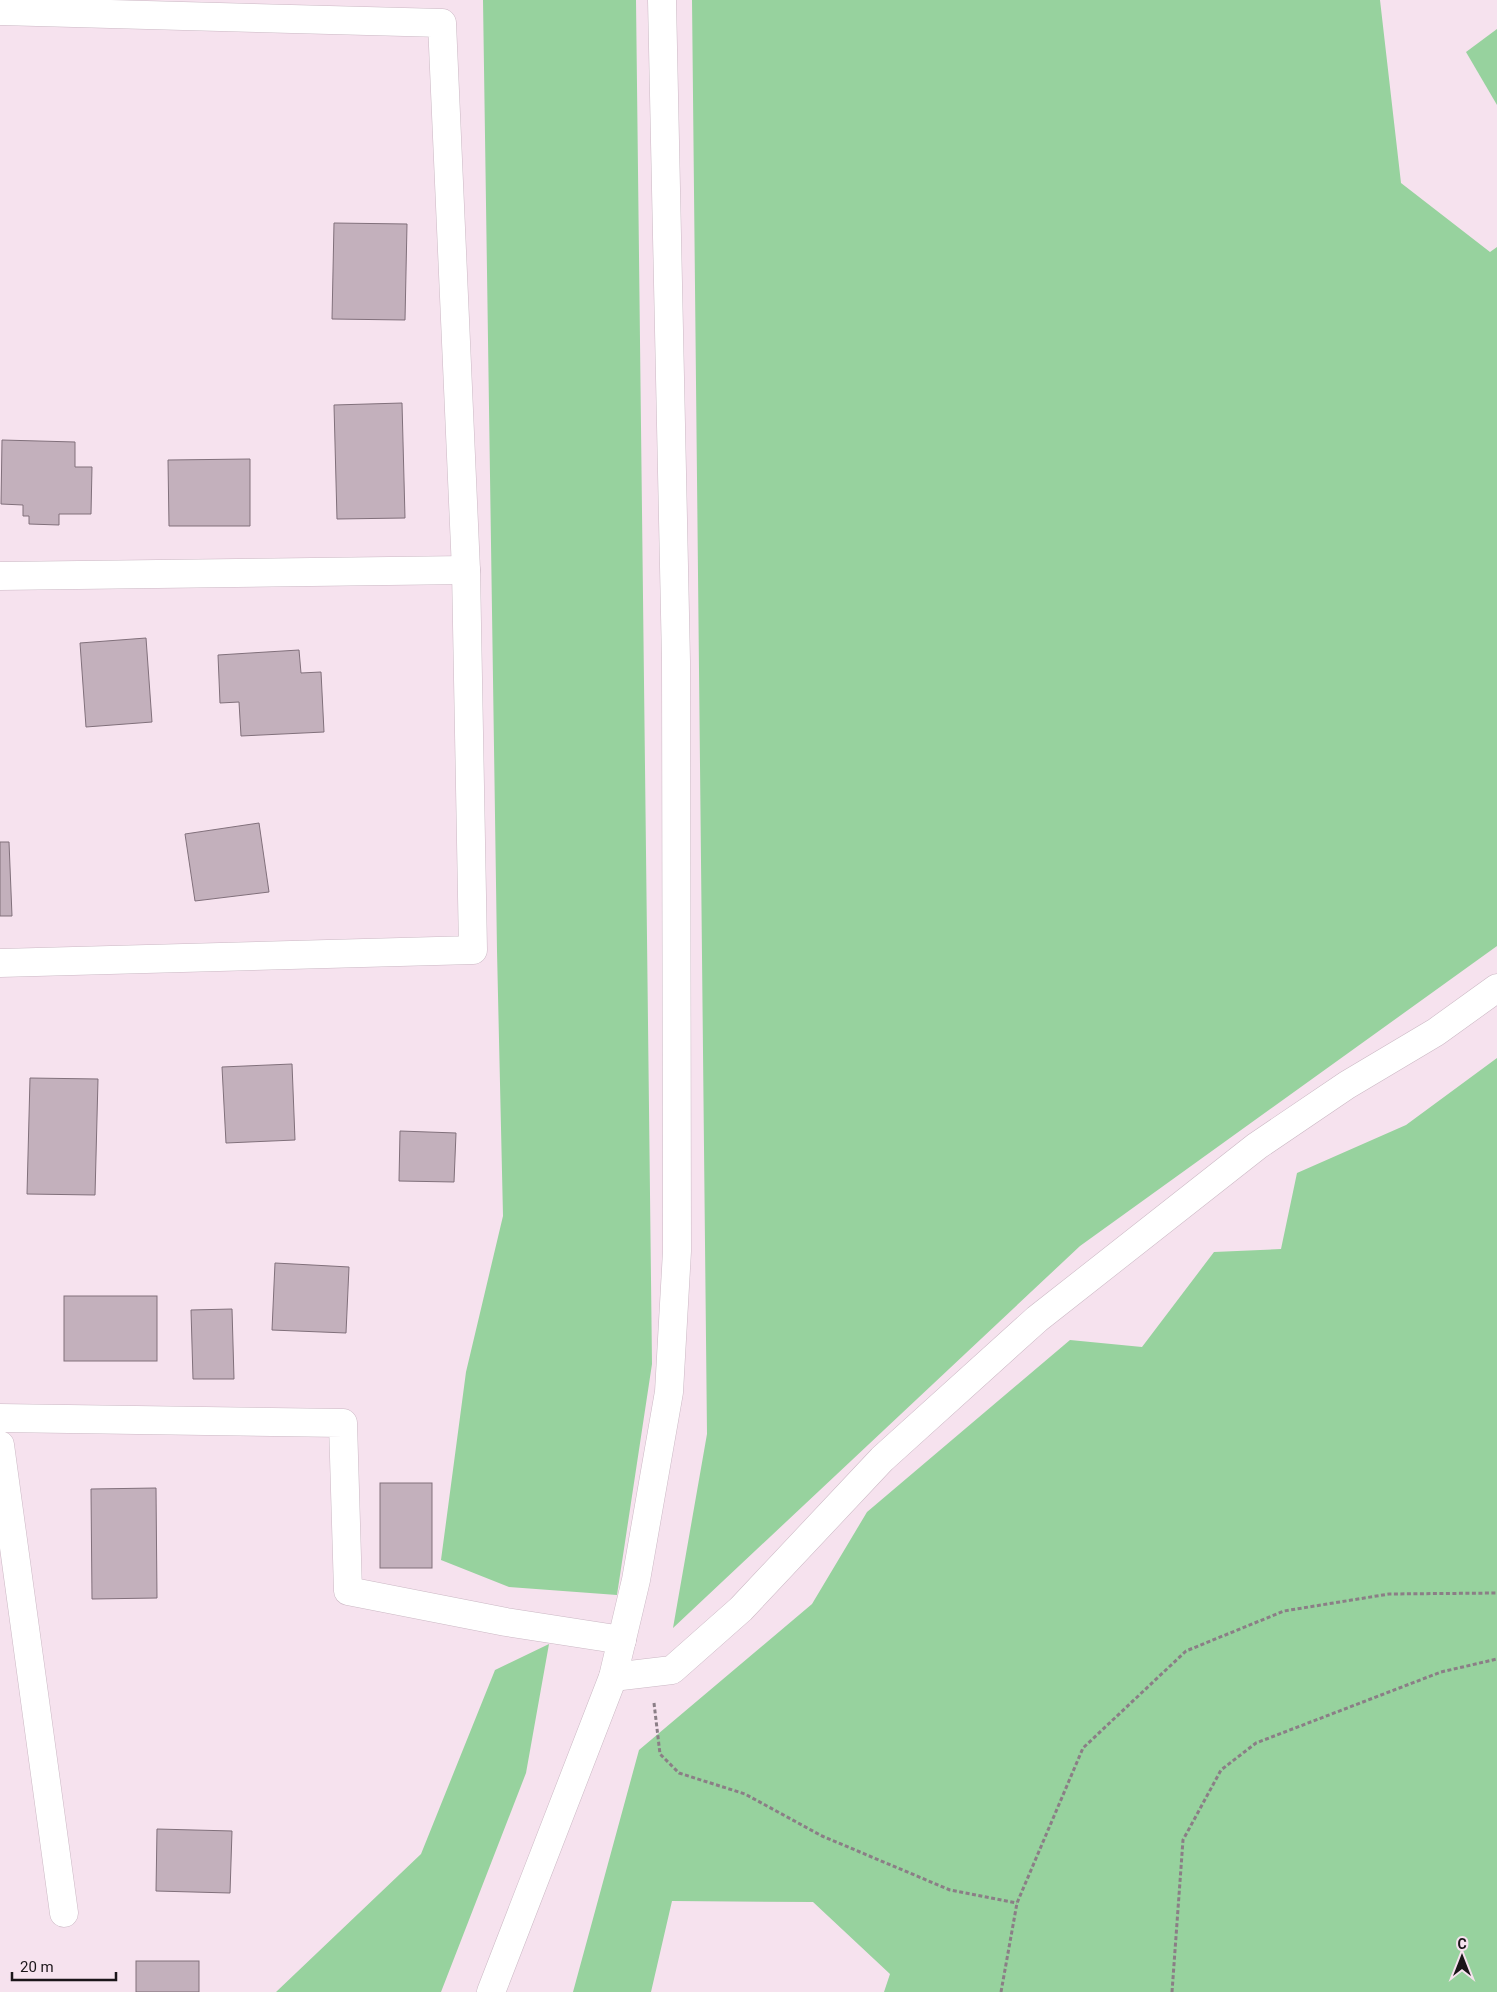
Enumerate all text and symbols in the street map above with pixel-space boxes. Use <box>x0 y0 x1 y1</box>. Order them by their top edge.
north arrow <box>1437 1932 1487 1982</box>
text: С <box>1457 1936 1467 1952</box>
scale bar <box>12 1950 116 1982</box>
text: 20 m <box>20 1958 54 1976</box>

